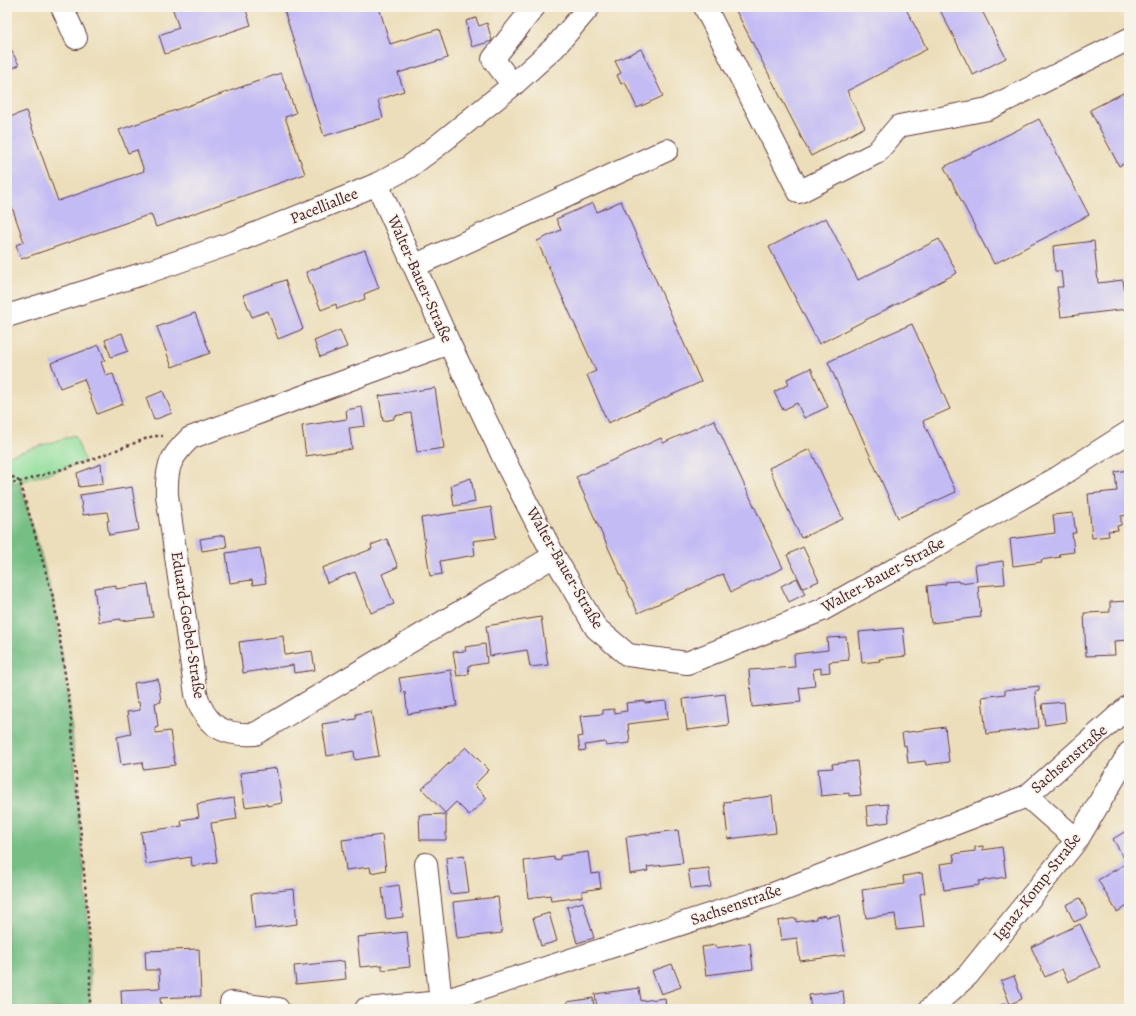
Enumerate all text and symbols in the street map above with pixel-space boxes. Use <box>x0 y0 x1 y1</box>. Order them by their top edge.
street label: Pacelliallee <box>287 182 361 230</box>
street label: Walter-Bauer-Straße <box>382 211 458 346</box>
street label: Walter-Bauer-Straße <box>521 502 609 633</box>
street label: Walter-Bauer-Straße <box>817 532 948 618</box>
street label: Eduard-Goebel-Straße <box>165 550 211 700</box>
street label: Sachsenstraße <box>1026 720 1112 798</box>
street label: Ignaz-Komp-Straße <box>988 828 1086 946</box>
street label: Sachsenstraße <box>687 879 785 931</box>

